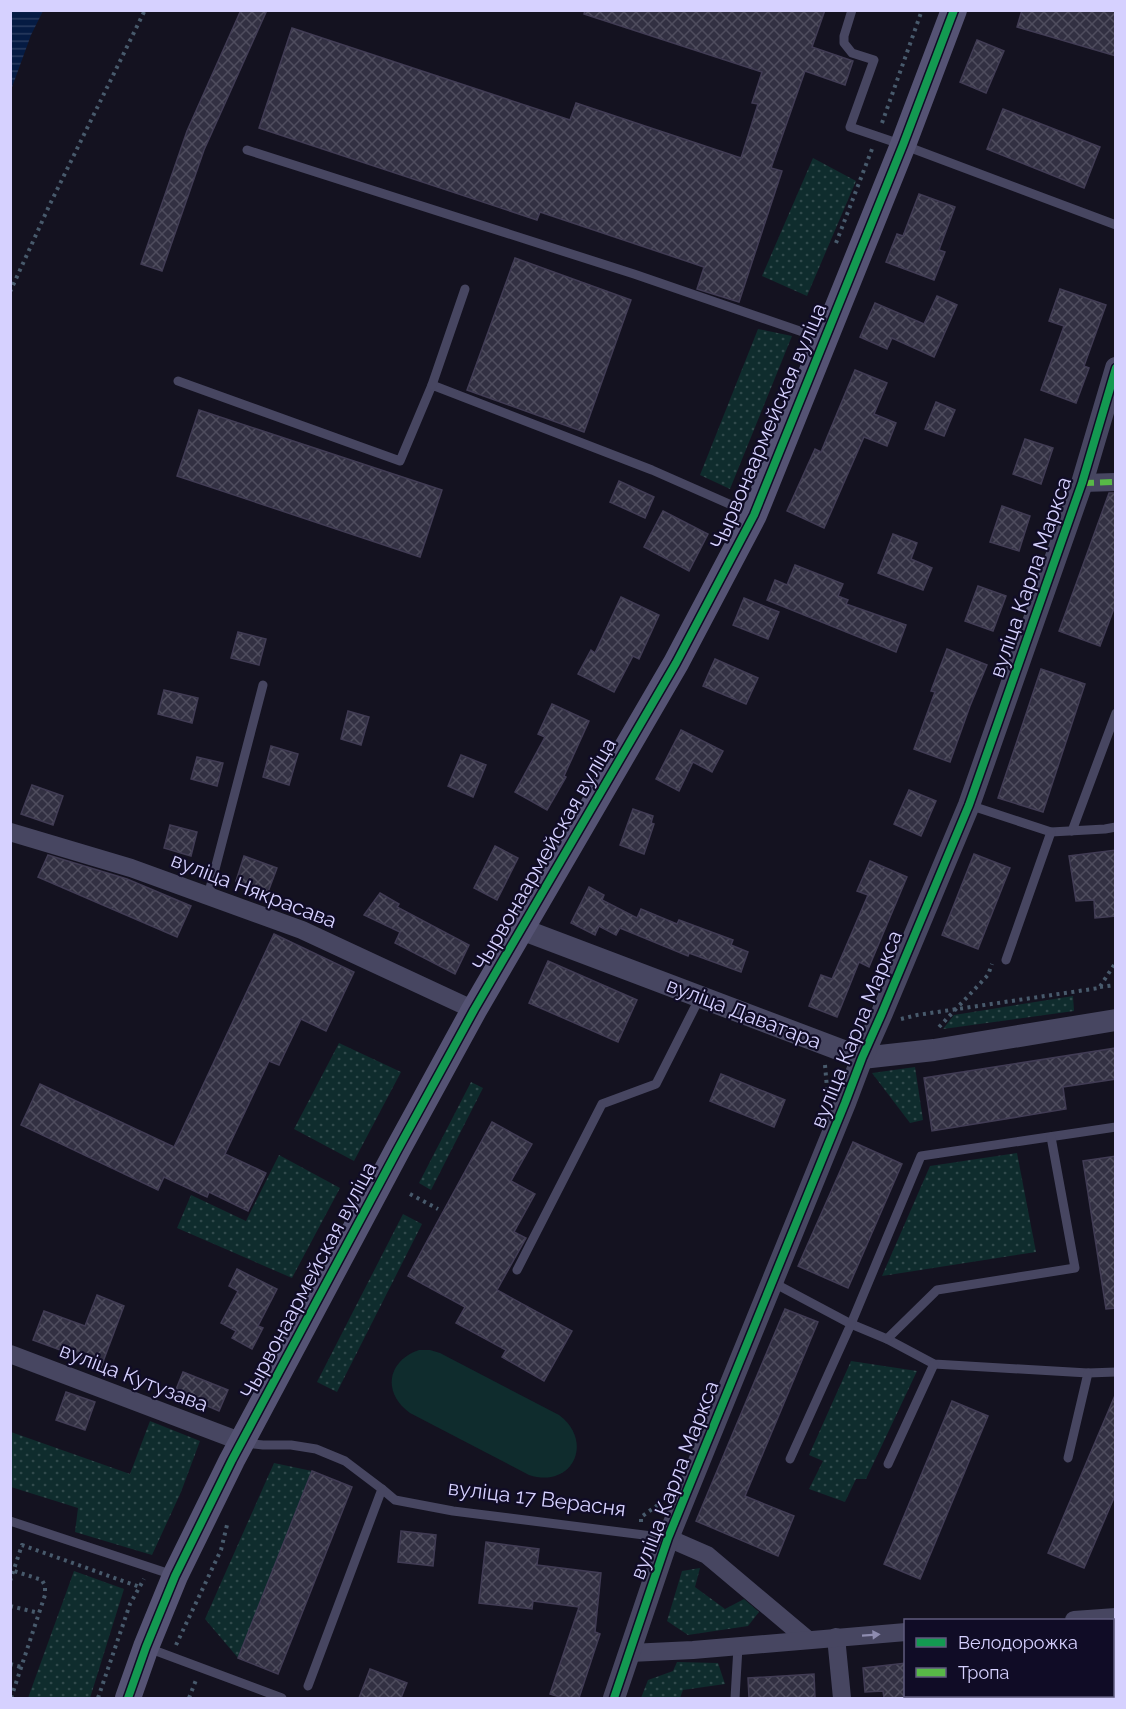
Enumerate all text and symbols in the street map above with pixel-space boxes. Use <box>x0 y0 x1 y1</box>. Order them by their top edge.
street label: Чырвонаармейская вуліца <box>705 299 831 553</box>
street label: вуліца Карла Маркса <box>984 473 1076 681</box>
street label: Чырвонаармейская вуліца <box>467 733 621 975</box>
street label: вуліца Някрасава <box>168 847 340 933</box>
street label: вуліца Карла Маркса <box>805 927 907 1131</box>
street label: вуліца Даватара <box>663 972 825 1054</box>
street label: Чырвонаармейская вуліца <box>235 1157 381 1403</box>
street label: вуліца Кутузава <box>56 1337 212 1417</box>
street label: вуліца Карла Маркса <box>625 1377 723 1583</box>
street label: вуліца 17 Верасня <box>447 1475 627 1521</box>
legend <box>904 1619 1114 1697</box>
one-way arrow <box>861 1630 880 1640</box>
text: Велодорожка <box>958 1632 1078 1653</box>
text: Тропа <box>958 1662 1009 1683</box>

